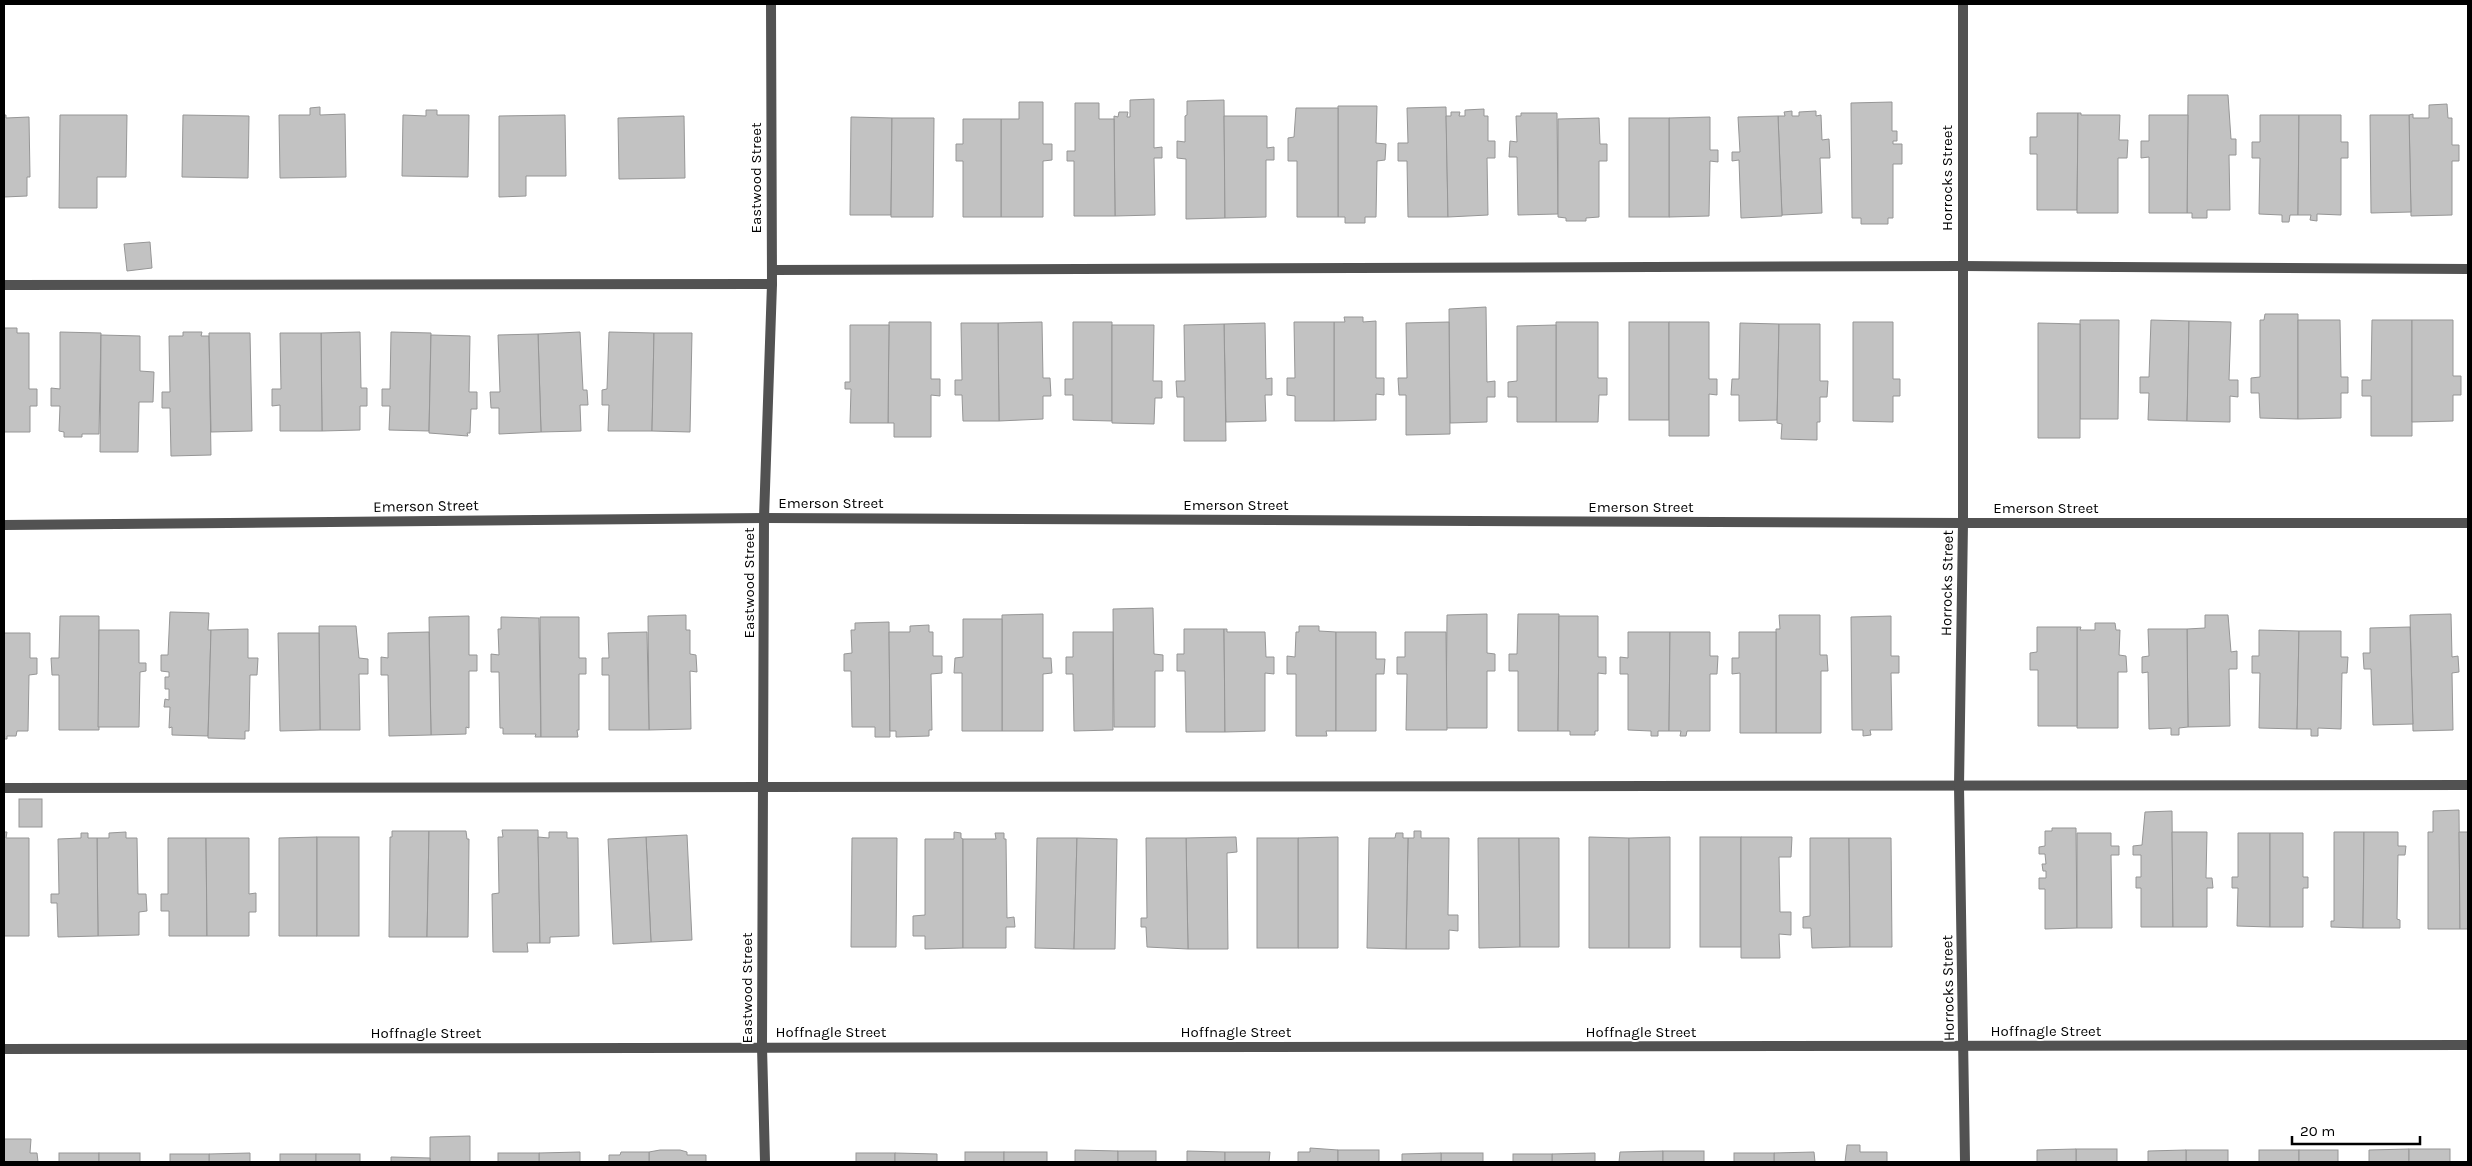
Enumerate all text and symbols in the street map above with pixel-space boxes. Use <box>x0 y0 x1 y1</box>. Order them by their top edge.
street label: Eastwood Street <box>747 122 765 234</box>
street label: Horrocks Street <box>1938 125 1956 231</box>
street label: Emerson Street <box>778 494 884 512</box>
street label: Emerson Street <box>373 496 479 516</box>
street label: Emerson Street <box>1183 496 1289 514</box>
street label: Emerson Street <box>1588 498 1694 516</box>
street label: Emerson Street <box>1993 499 2099 517</box>
street label: Eastwood Street <box>740 527 758 639</box>
street label: Horrocks Street <box>1937 529 1957 636</box>
street label: Eastwood Street <box>738 932 756 1044</box>
street label: Horrocks Street <box>1938 934 1958 1041</box>
street label: Hoffnagle Street <box>1991 1022 2102 1040</box>
street label: Hoffnagle Street <box>776 1023 887 1041</box>
street label: Hoffnagle Street <box>1181 1023 1292 1041</box>
street label: Hoffnagle Street <box>1586 1023 1697 1041</box>
street label: Hoffnagle Street <box>371 1024 482 1042</box>
scale bar <box>2292 1114 2420 1146</box>
text: 20 m <box>2300 1122 2335 1140</box>

